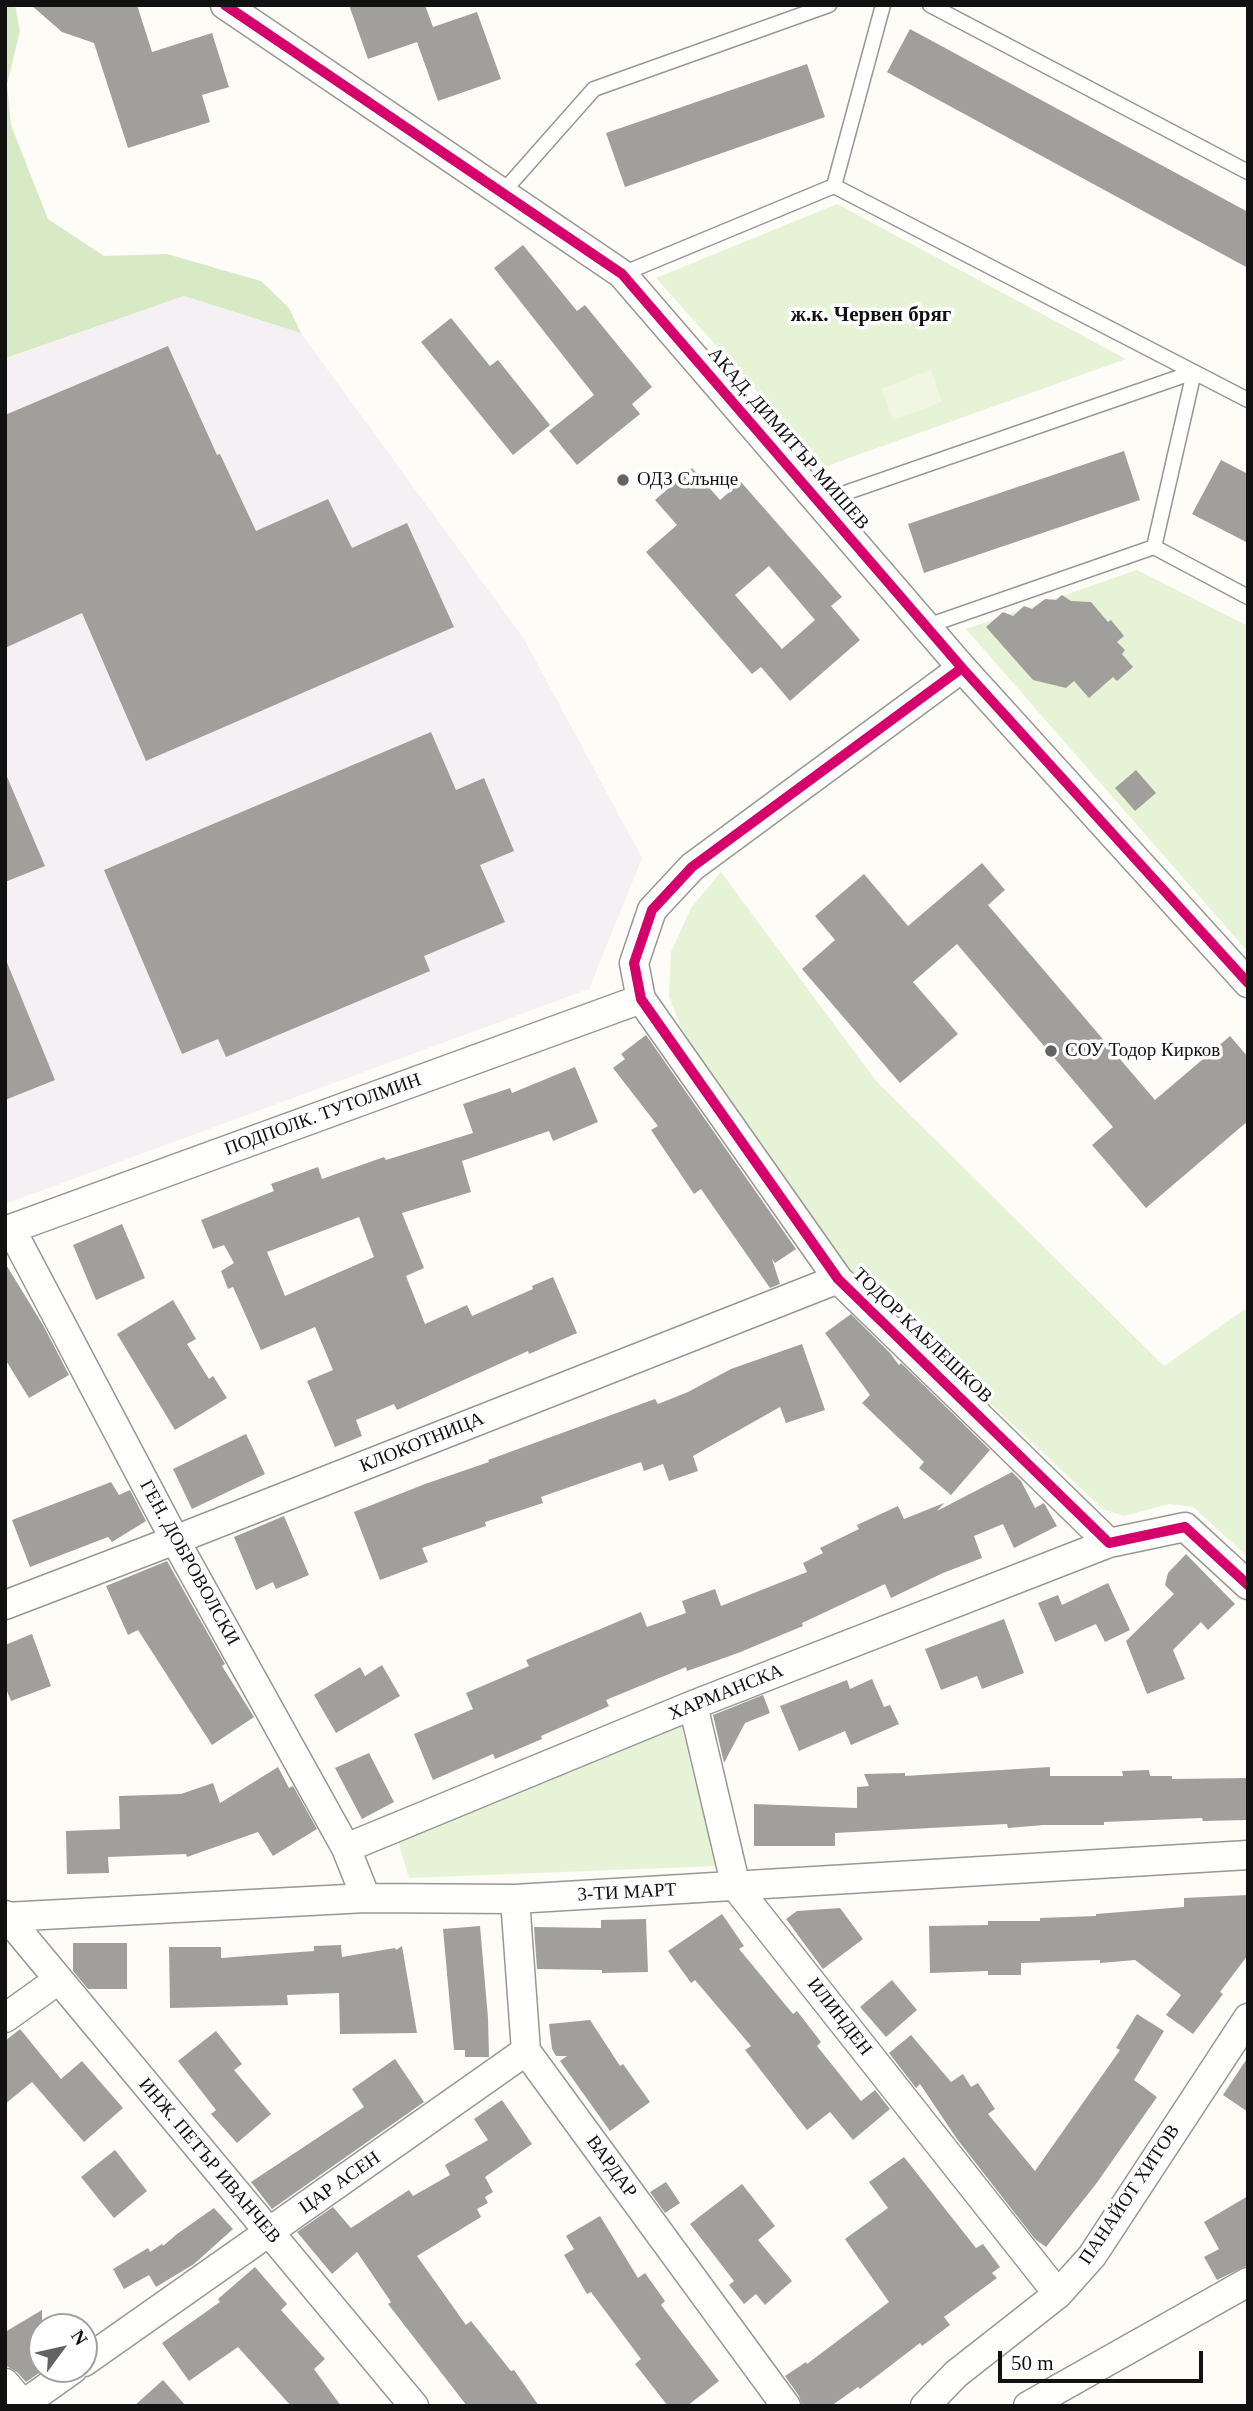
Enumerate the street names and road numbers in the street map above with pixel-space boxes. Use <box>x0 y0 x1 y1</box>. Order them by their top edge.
street label: АКАД. ДИМИТЪР МИШЕВ <box>703 343 873 535</box>
street label: ПОДПОЛК. ТУТОЛМИН <box>222 1069 424 1161</box>
street label: ТОДОР КАБЛЕШКОВ <box>847 1263 997 1409</box>
street label: КЛОКОТНИЦА <box>357 1408 487 1478</box>
street label: ГЕН. ДОБРОВОЛСКИ <box>134 1476 244 1650</box>
street label: ХАРМАНСКА <box>665 1660 787 1726</box>
street label: 3-ТИ МАРТ <box>577 1879 677 1907</box>
street label: ИЛИНДЕН <box>802 1974 876 2060</box>
street label: ИНЖ. ПЕТЪР ИВАНЧЕВ <box>133 2074 285 2248</box>
street label: ПАНАЙОТ ХИТОВ <box>1075 2121 1185 2269</box>
street label: ВАРДАР <box>581 2131 641 2203</box>
street label: ЦАР АСЕН <box>295 2147 385 2219</box>

